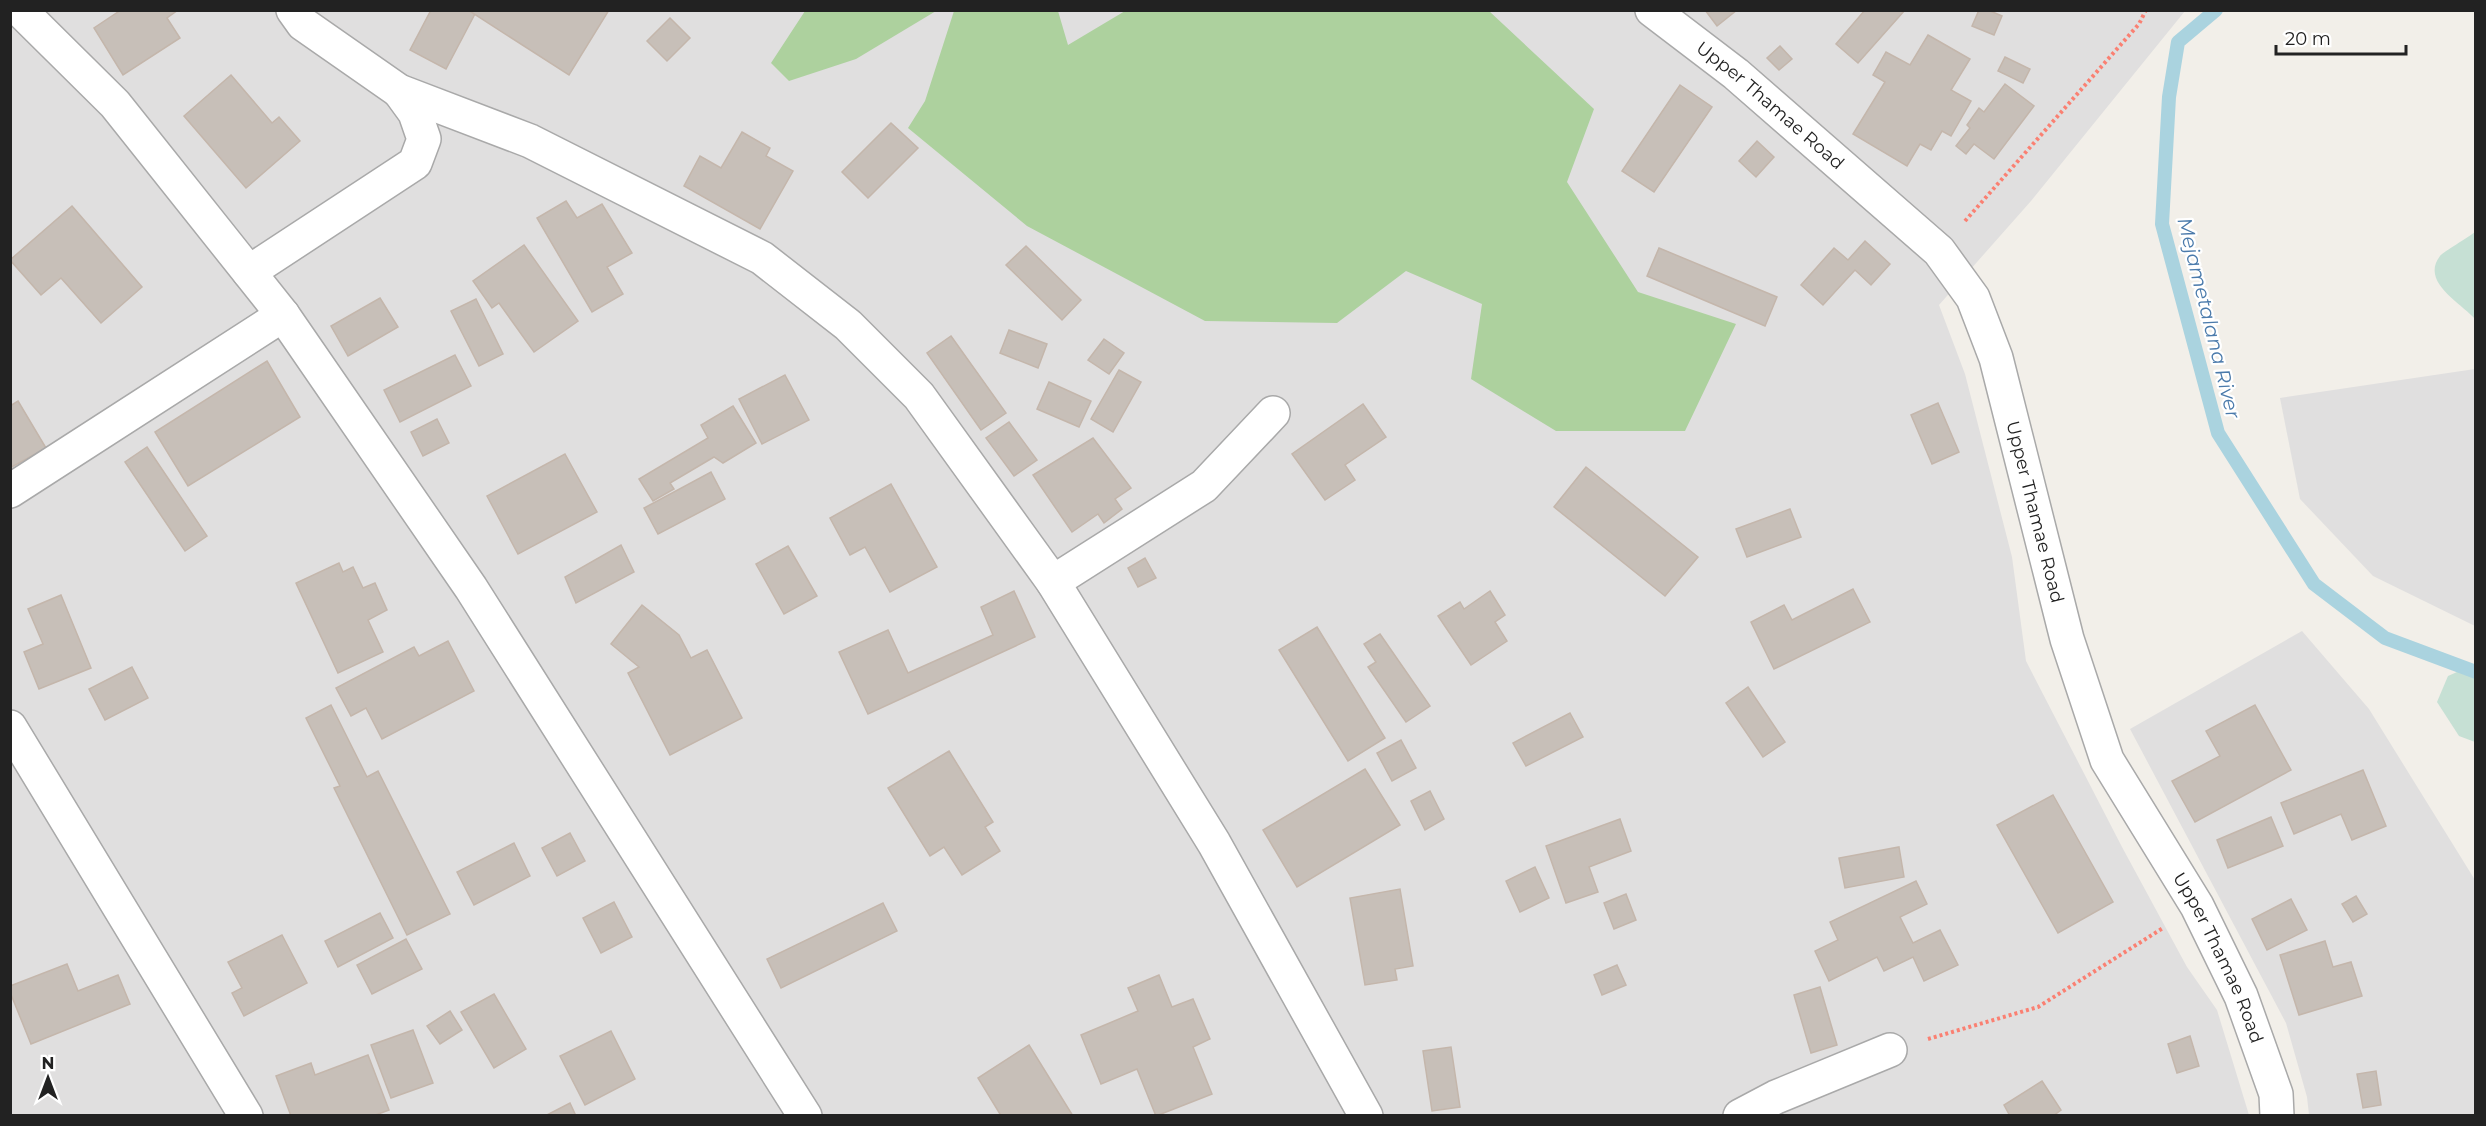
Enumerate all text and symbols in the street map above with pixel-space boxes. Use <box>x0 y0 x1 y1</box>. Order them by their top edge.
scale bar <box>2276 18 2406 56</box>
text: 20 m <box>2285 28 2331 50</box>
street label: Upper Thamae Road <box>1692 37 1849 174</box>
water label: Mejametalana River <box>2172 215 2246 422</box>
street label: Upper Thamae Road <box>2001 419 2068 605</box>
street label: Upper Thamae Road <box>2168 868 2268 1046</box>
north arrow <box>18 1048 78 1108</box>
text: N <box>42 1054 54 1073</box>

